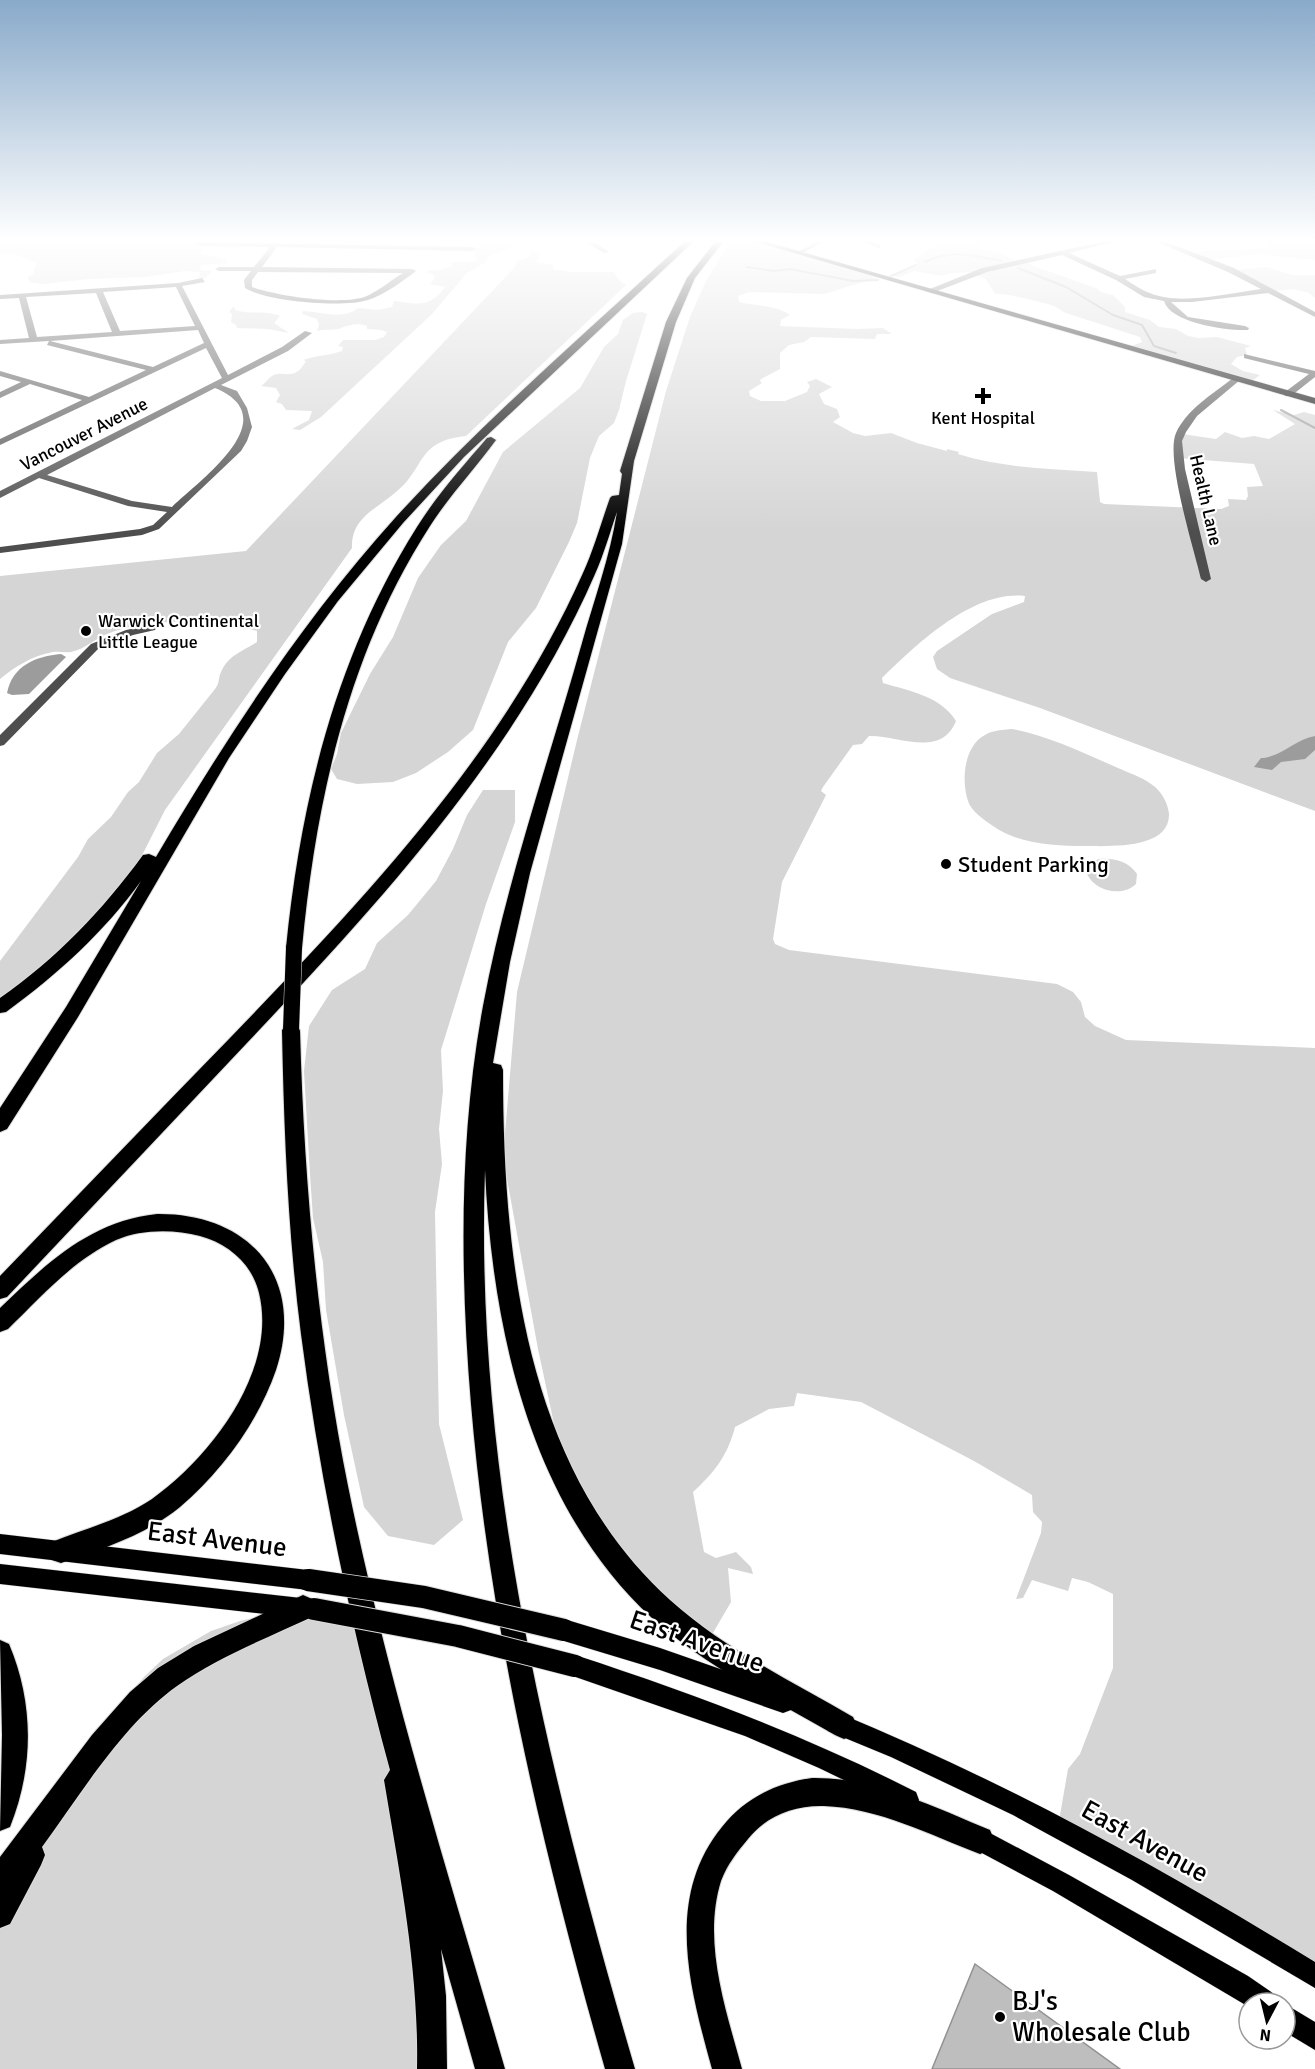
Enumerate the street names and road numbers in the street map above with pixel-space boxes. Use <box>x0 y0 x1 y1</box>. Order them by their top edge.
street label: Vancouver Avenue <box>17 392 151 476</box>
street label: Health Lane <box>1185 452 1227 548</box>
street label: East Avenue <box>145 1515 289 1564</box>
street label: East Avenue <box>625 1603 769 1680</box>
street label: East Avenue <box>1075 1793 1214 1890</box>

